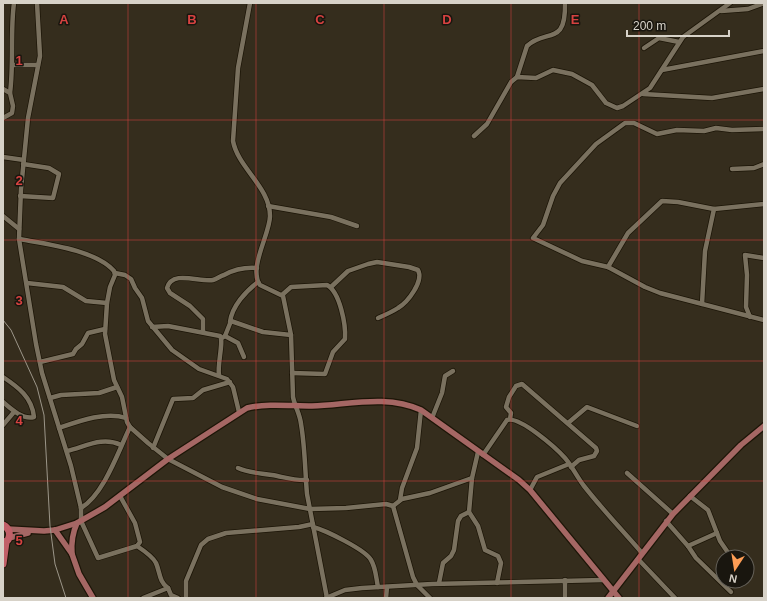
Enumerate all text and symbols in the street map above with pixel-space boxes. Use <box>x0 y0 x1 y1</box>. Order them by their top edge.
text: A <box>59 12 69 27</box>
text: B <box>187 12 197 27</box>
text: C <box>315 12 325 27</box>
text: D <box>442 12 452 27</box>
text: E <box>571 12 580 27</box>
scale bar <box>627 12 729 38</box>
text: 200 m <box>633 19 666 33</box>
text: 1 <box>15 53 23 68</box>
text: 2 <box>15 173 23 188</box>
text: 3 <box>15 293 23 308</box>
text: 4 <box>15 413 23 428</box>
text: 5 <box>15 533 23 548</box>
north arrow <box>715 549 755 589</box>
text: N <box>728 572 738 585</box>

